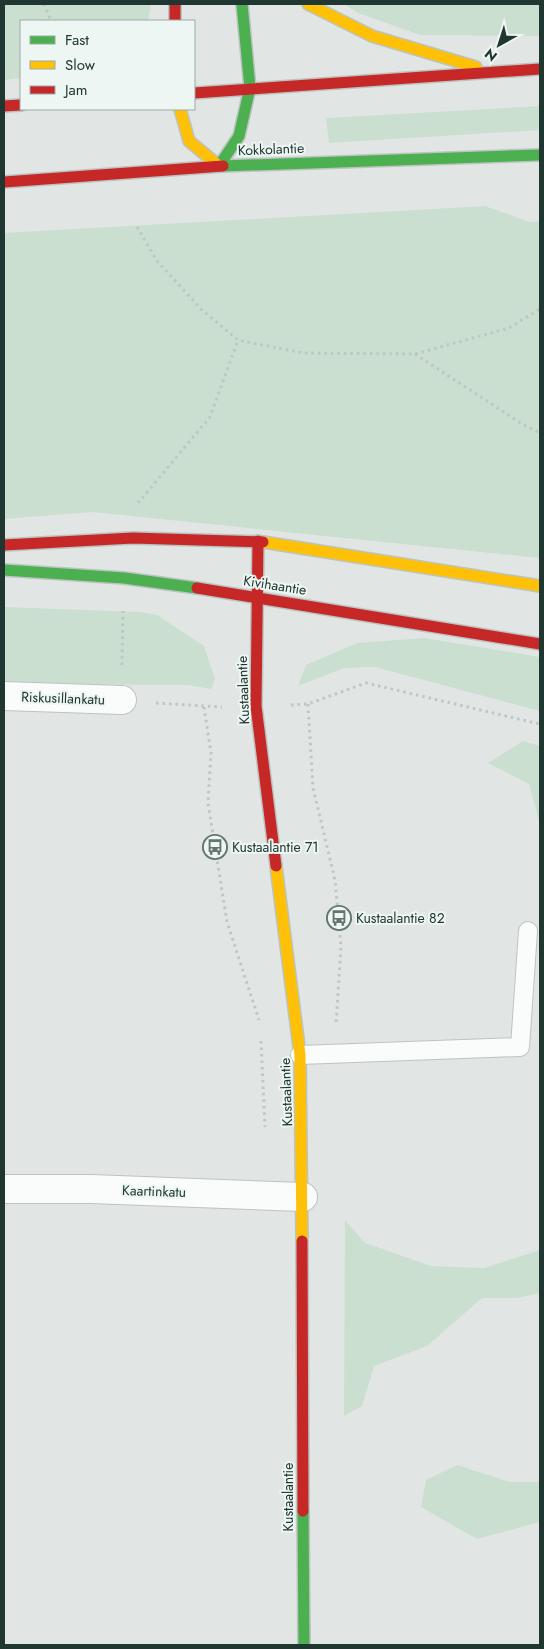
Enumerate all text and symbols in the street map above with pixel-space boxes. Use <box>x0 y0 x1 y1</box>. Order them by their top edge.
legend <box>20 20 195 110</box>
north arrow <box>474 20 524 70</box>
text: Fast <box>65 29 89 51</box>
text: N <box>480 44 501 66</box>
text: Slow <box>65 54 96 76</box>
text: Jam <box>63 79 88 101</box>
street label: Kokkolantie <box>237 138 305 160</box>
street label: Kivihaantie <box>242 570 308 600</box>
street label: Kustaalantie <box>232 655 254 725</box>
street label: Riskusillankatu <box>21 687 105 709</box>
bus stop icon: Kustaalantie 71 <box>202 834 228 860</box>
place label: Kustaalantie 71 <box>232 837 319 857</box>
bus stop icon: Kustaalantie 82 <box>326 905 352 931</box>
place label: Kustaalantie 82 <box>356 908 445 928</box>
street label: Kustaalantie <box>275 1057 297 1127</box>
street label: Kaartinkatu <box>122 1180 186 1202</box>
street label: Kustaalantie <box>278 1463 298 1531</box>

